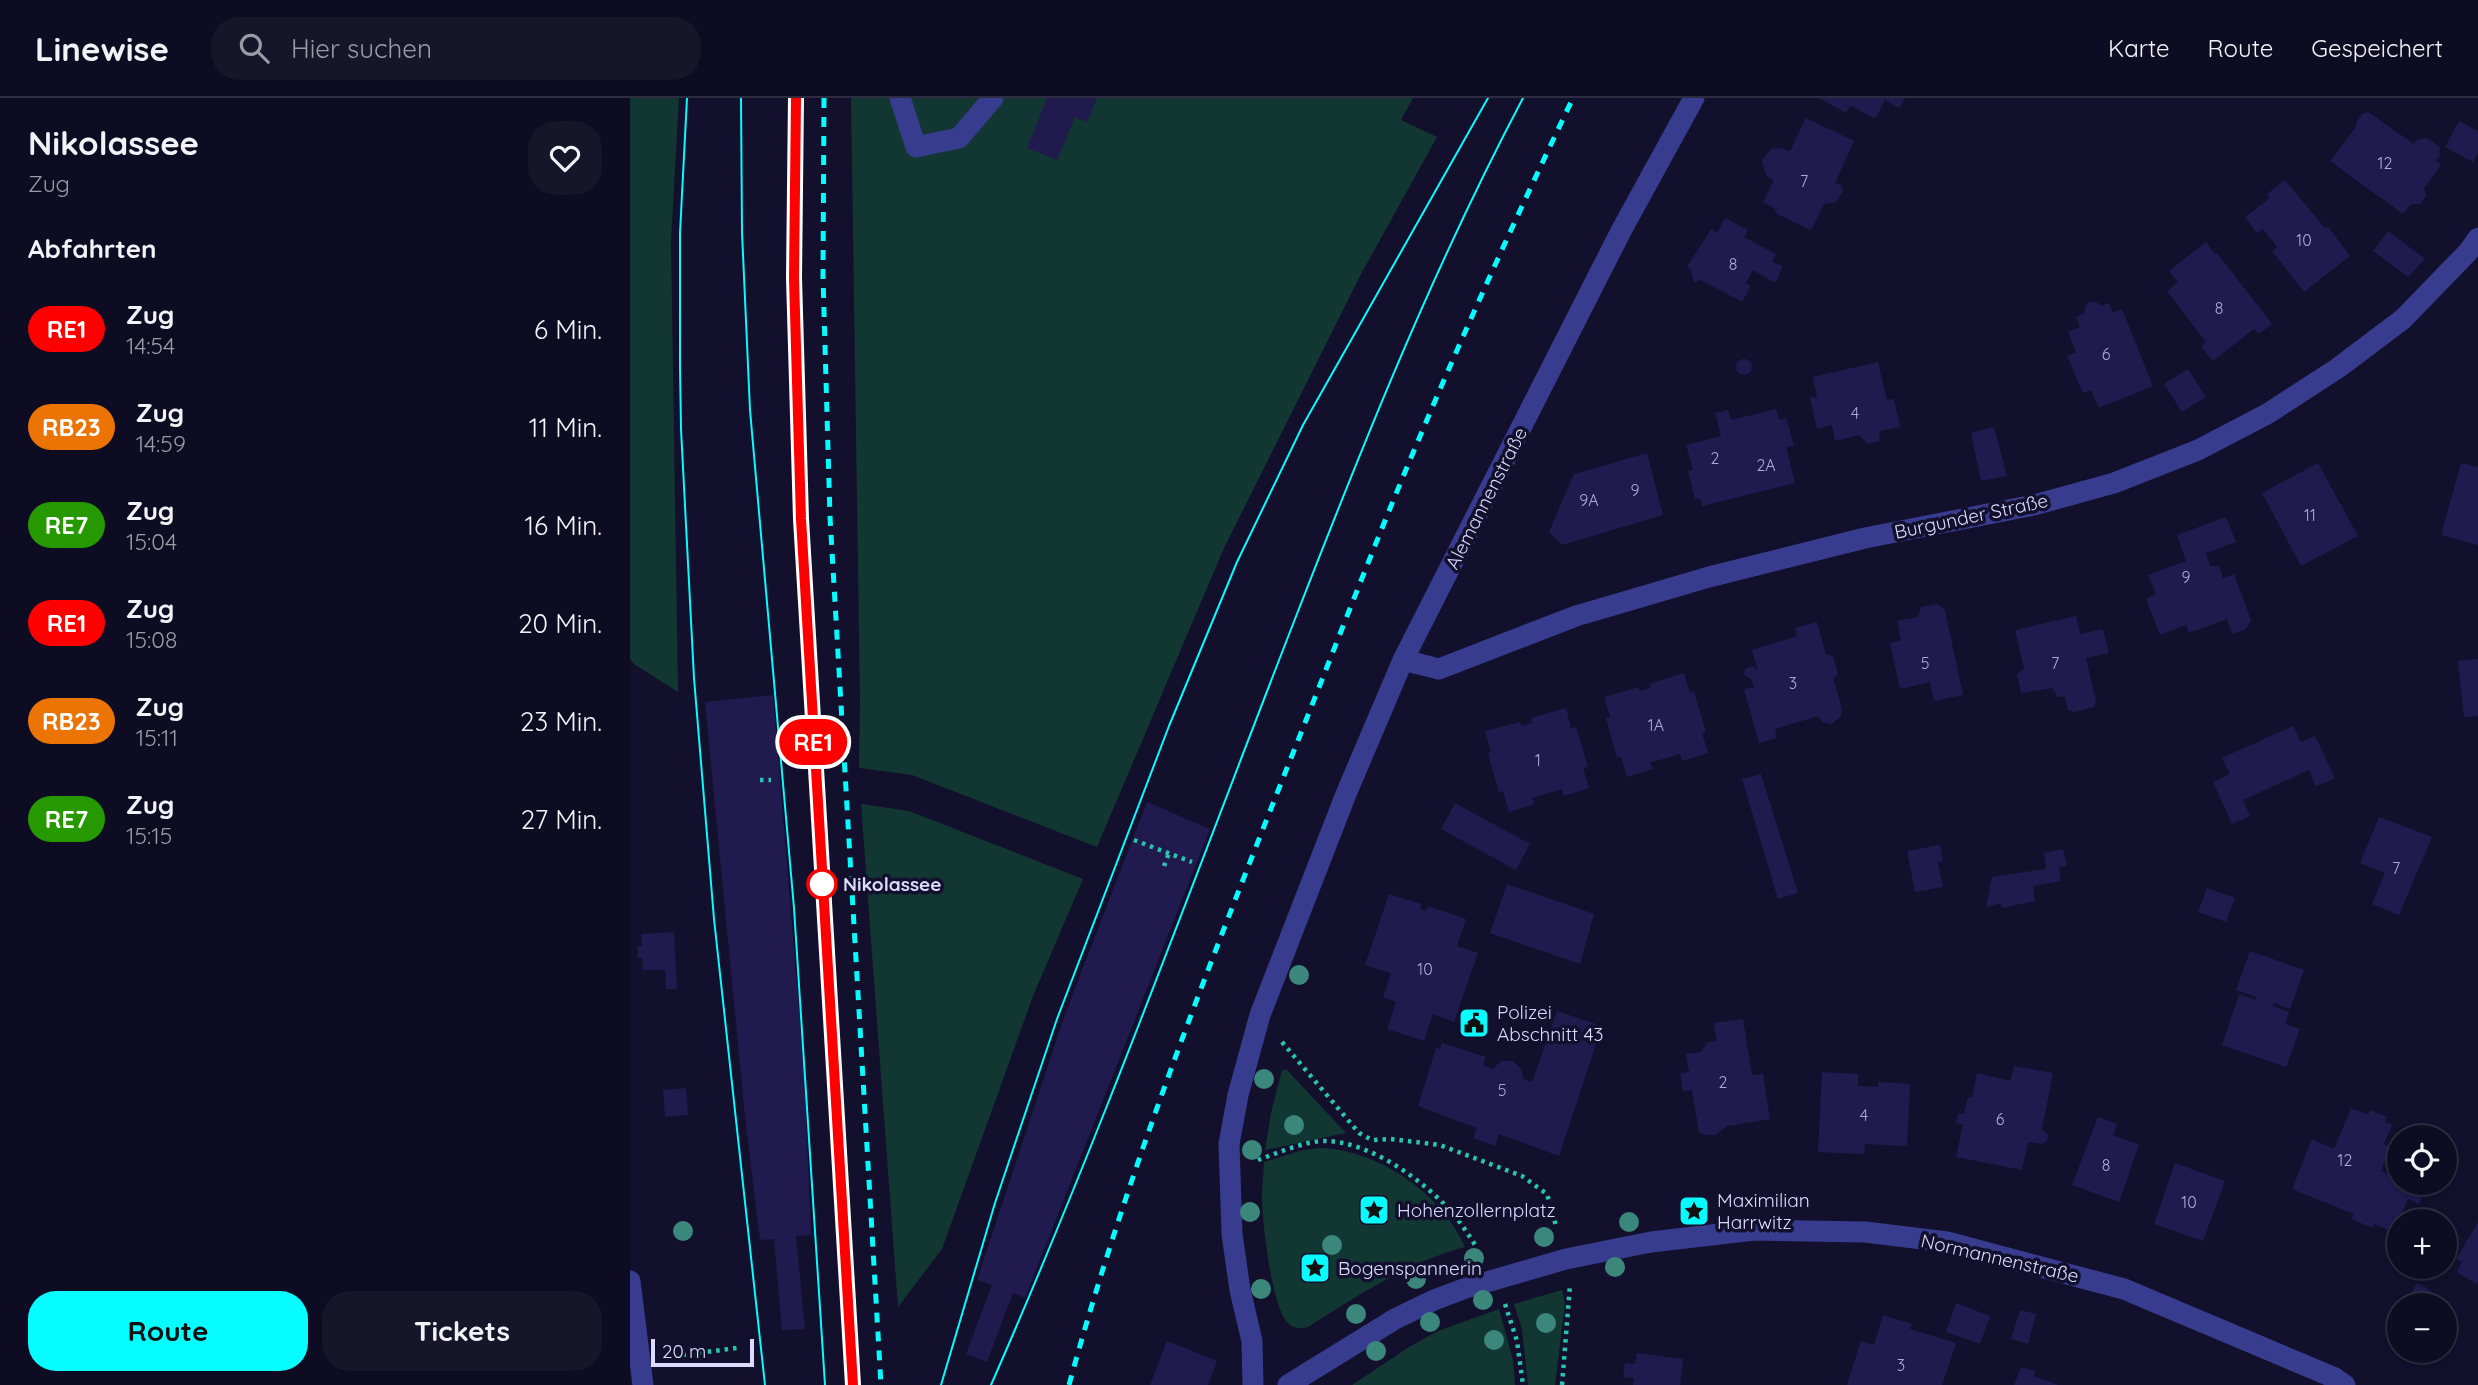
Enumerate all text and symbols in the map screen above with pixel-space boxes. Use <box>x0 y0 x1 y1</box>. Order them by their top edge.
search box <box>211 17 701 80</box>
text: Linewise <box>35 28 169 69</box>
icon: search <box>235 29 273 67</box>
text: Hier suchen <box>291 32 432 65</box>
text: Karte <box>2108 33 2170 63</box>
text: Route <box>2208 33 2273 63</box>
text: Gespeichert <box>2311 33 2443 63</box>
button: heart <box>528 121 602 195</box>
text: Nikolassee <box>28 122 199 163</box>
house number: 12 <box>2378 153 2393 173</box>
text: Zug <box>28 169 70 198</box>
house number: 7 <box>1800 171 1808 191</box>
house number: 10 <box>2296 230 2312 250</box>
text: Abfahrten <box>28 232 157 265</box>
house number: 8 <box>1729 254 1737 274</box>
text: Zug <box>126 298 174 331</box>
house number: 8 <box>2215 298 2223 318</box>
text: 6 Min. <box>534 313 602 346</box>
text: RE1 <box>47 314 86 344</box>
text: 14:54 <box>126 331 175 360</box>
house number: 6 <box>2102 344 2111 364</box>
text: Zug <box>136 396 184 429</box>
house number: 4 <box>1851 403 1859 423</box>
text: 11 Min. <box>529 411 602 444</box>
text: RB23 <box>42 412 101 442</box>
street label: Alemannenstraße <box>1440 423 1532 573</box>
text: 14:59 <box>136 429 186 458</box>
house number: 2 <box>1711 448 1720 468</box>
house number: 2A <box>1756 455 1776 475</box>
house number: 9 <box>1631 480 1640 500</box>
street label: Burgunder Straße <box>1892 488 2050 544</box>
house number: 9A <box>1579 490 1599 510</box>
text: Zug <box>126 494 174 527</box>
house number: 11 <box>2304 505 2316 525</box>
text: 16 Min. <box>524 509 602 542</box>
text: RE7 <box>45 510 88 540</box>
text: 15:04 <box>126 527 177 556</box>
house number: 9 <box>2182 567 2191 587</box>
text: Zug <box>126 592 174 625</box>
text: 20 Min. <box>518 607 602 640</box>
text: RE1 <box>47 608 86 638</box>
text: 15:08 <box>126 625 177 654</box>
house number: 5 <box>1921 653 1929 673</box>
house number: 7 <box>2051 653 2059 673</box>
house number: 3 <box>1789 673 1797 693</box>
text: Zug <box>136 690 184 723</box>
text: 23 Min. <box>520 705 602 738</box>
text: RB23 <box>42 706 101 736</box>
house number: 1A <box>1648 715 1664 735</box>
line badge: RE1 <box>773 719 853 765</box>
text: 15:11 <box>136 723 178 752</box>
text: RE1 <box>793 727 833 757</box>
house number: 1 <box>1535 750 1541 770</box>
text: Zug <box>126 788 174 821</box>
text: 27 Min. <box>521 803 602 836</box>
text: RE7 <box>45 804 88 834</box>
text: 15:15 <box>126 821 172 850</box>
house number: 7 <box>2392 858 2400 878</box>
marker: Nikolassee <box>807 869 837 899</box>
place label: Nikolassee <box>843 872 942 896</box>
house number: 10 <box>1417 959 1433 979</box>
place label: Polizei Abschnitt 43 <box>1497 1000 1603 1046</box>
public building icon: Polizei Abschnitt 43 <box>1457 1006 1491 1040</box>
house number: 2 <box>1719 1072 1728 1092</box>
house number: 5 <box>1498 1080 1506 1100</box>
house number: 4 <box>1860 1105 1868 1125</box>
house number: 6 <box>1996 1109 2005 1129</box>
map controls <box>2387 1125 2457 1363</box>
button: locate <box>2387 1125 2457 1195</box>
house number: 12 <box>2338 1150 2353 1170</box>
house number: 8 <box>2102 1155 2110 1175</box>
place label: Maximilian Harrwitz <box>1717 1188 1810 1234</box>
house number: 10 <box>2181 1192 2197 1212</box>
place icon: Hohenzollernplatz <box>1357 1193 1391 1227</box>
place icon: Maximilian Harrwitz <box>1677 1194 1711 1228</box>
place label: Hohenzollernplatz <box>1397 1198 1556 1222</box>
button: + <box>2387 1209 2457 1279</box>
street label: Normannenstraße <box>1919 1228 2081 1288</box>
place icon: Bogenspannerin <box>1298 1251 1332 1285</box>
place label: Bogenspannerin <box>1338 1256 1482 1280</box>
button: Route <box>28 1291 308 1371</box>
button: Tickets <box>322 1291 602 1371</box>
button: − <box>2387 1293 2457 1363</box>
scale bar <box>651 1336 754 1368</box>
text: 20 m <box>662 1339 706 1363</box>
house number: 3 <box>1897 1355 1905 1375</box>

